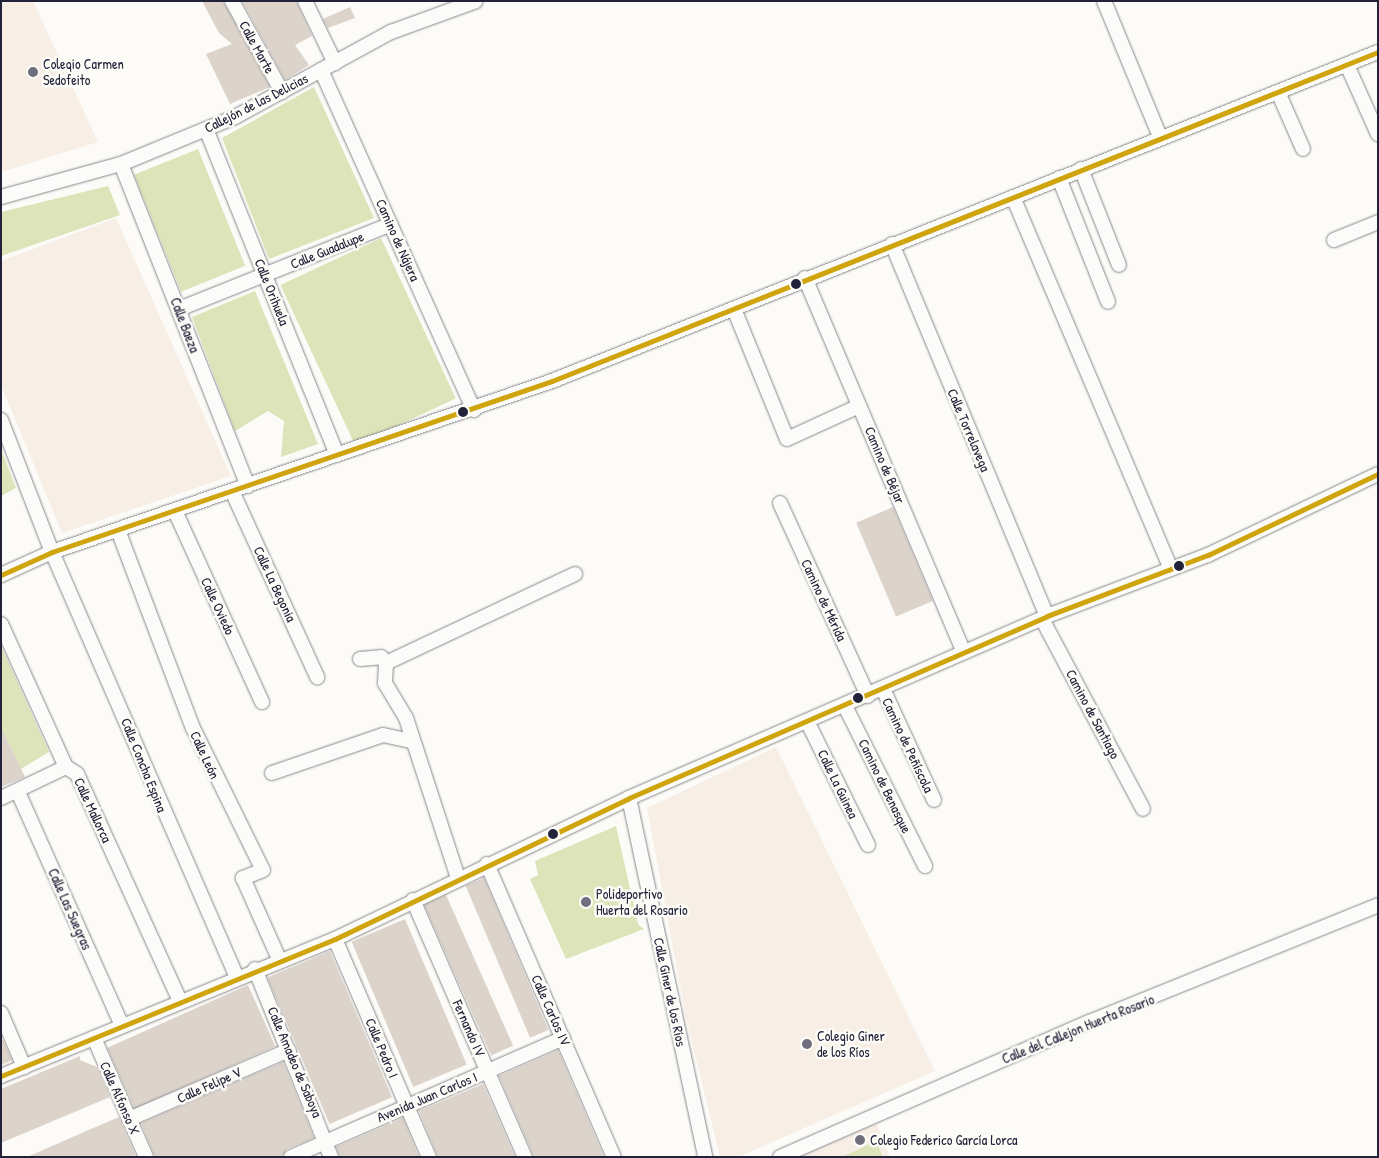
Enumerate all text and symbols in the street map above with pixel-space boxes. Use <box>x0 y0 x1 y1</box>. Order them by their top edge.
street label: Calle Marte <box>236 18 278 76</box>
place label: Colegio Carmen Sedofeito <box>43 56 124 88</box>
marker: Colegio Carmen Sedofeito <box>27 66 39 78</box>
street label: Callejón de las Delicias <box>201 70 311 136</box>
street label: Camino de Nájera <box>372 196 424 284</box>
street label: Calle Guadalupe <box>288 228 366 272</box>
street label: Calle Orihuela <box>251 256 293 328</box>
unlabelled marker <box>791 279 801 289</box>
street label: Calle Baeza <box>167 295 203 355</box>
street label: Calle Torrelavega <box>944 386 994 474</box>
unlabelled marker <box>458 407 468 417</box>
street label: Camino de Béjar <box>861 424 909 506</box>
street label: Calle La Begonia <box>250 544 300 624</box>
street label: Camino de Mérida <box>798 556 850 644</box>
unlabelled marker <box>1174 561 1184 571</box>
street label: Calle Oviedo <box>197 575 239 637</box>
street label: Camino de Santiago <box>1062 666 1124 762</box>
unlabelled marker <box>853 693 863 703</box>
street label: Camino de Peñíscola <box>879 695 937 795</box>
street label: Calle Concha Espina <box>117 715 171 815</box>
street label: Calle León <box>187 728 223 782</box>
street label: Camino de Benasque <box>855 736 915 836</box>
street label: Calle La Guinea <box>814 747 862 821</box>
street label: Calle Mallorca <box>71 775 115 845</box>
unlabelled marker <box>548 829 558 839</box>
street label: Calle Las Suegras <box>45 866 95 952</box>
place label: Polideportivo Huerta del Rosario <box>596 886 688 919</box>
marker: Polideportivo Huerta del Rosario <box>580 896 592 908</box>
street label: Calle Giner de los Ríos <box>650 936 690 1048</box>
street label: Calle Carlos IV <box>528 972 574 1048</box>
street label: Calle del Callejon Huerta Rosario <box>999 991 1157 1067</box>
street label: Fernando IV <box>449 997 489 1059</box>
street label: Calle Amadeo de Saboya <box>264 1004 326 1120</box>
street label: Calle Pedro I <box>362 1016 402 1080</box>
place label: Colegio Giner de los Ríos <box>817 1028 885 1060</box>
marker: Colegio Giner de los Ríos <box>801 1038 813 1050</box>
street label: Calle Alfonso X <box>96 1059 144 1137</box>
street label: Calle Felipe V <box>174 1063 244 1107</box>
street label: Avenida Juan Carlos I <box>374 1068 480 1126</box>
place label: Colegio Federico García Lorca <box>870 1132 1018 1148</box>
marker: Colegio Federico García Lorca <box>854 1134 866 1146</box>

